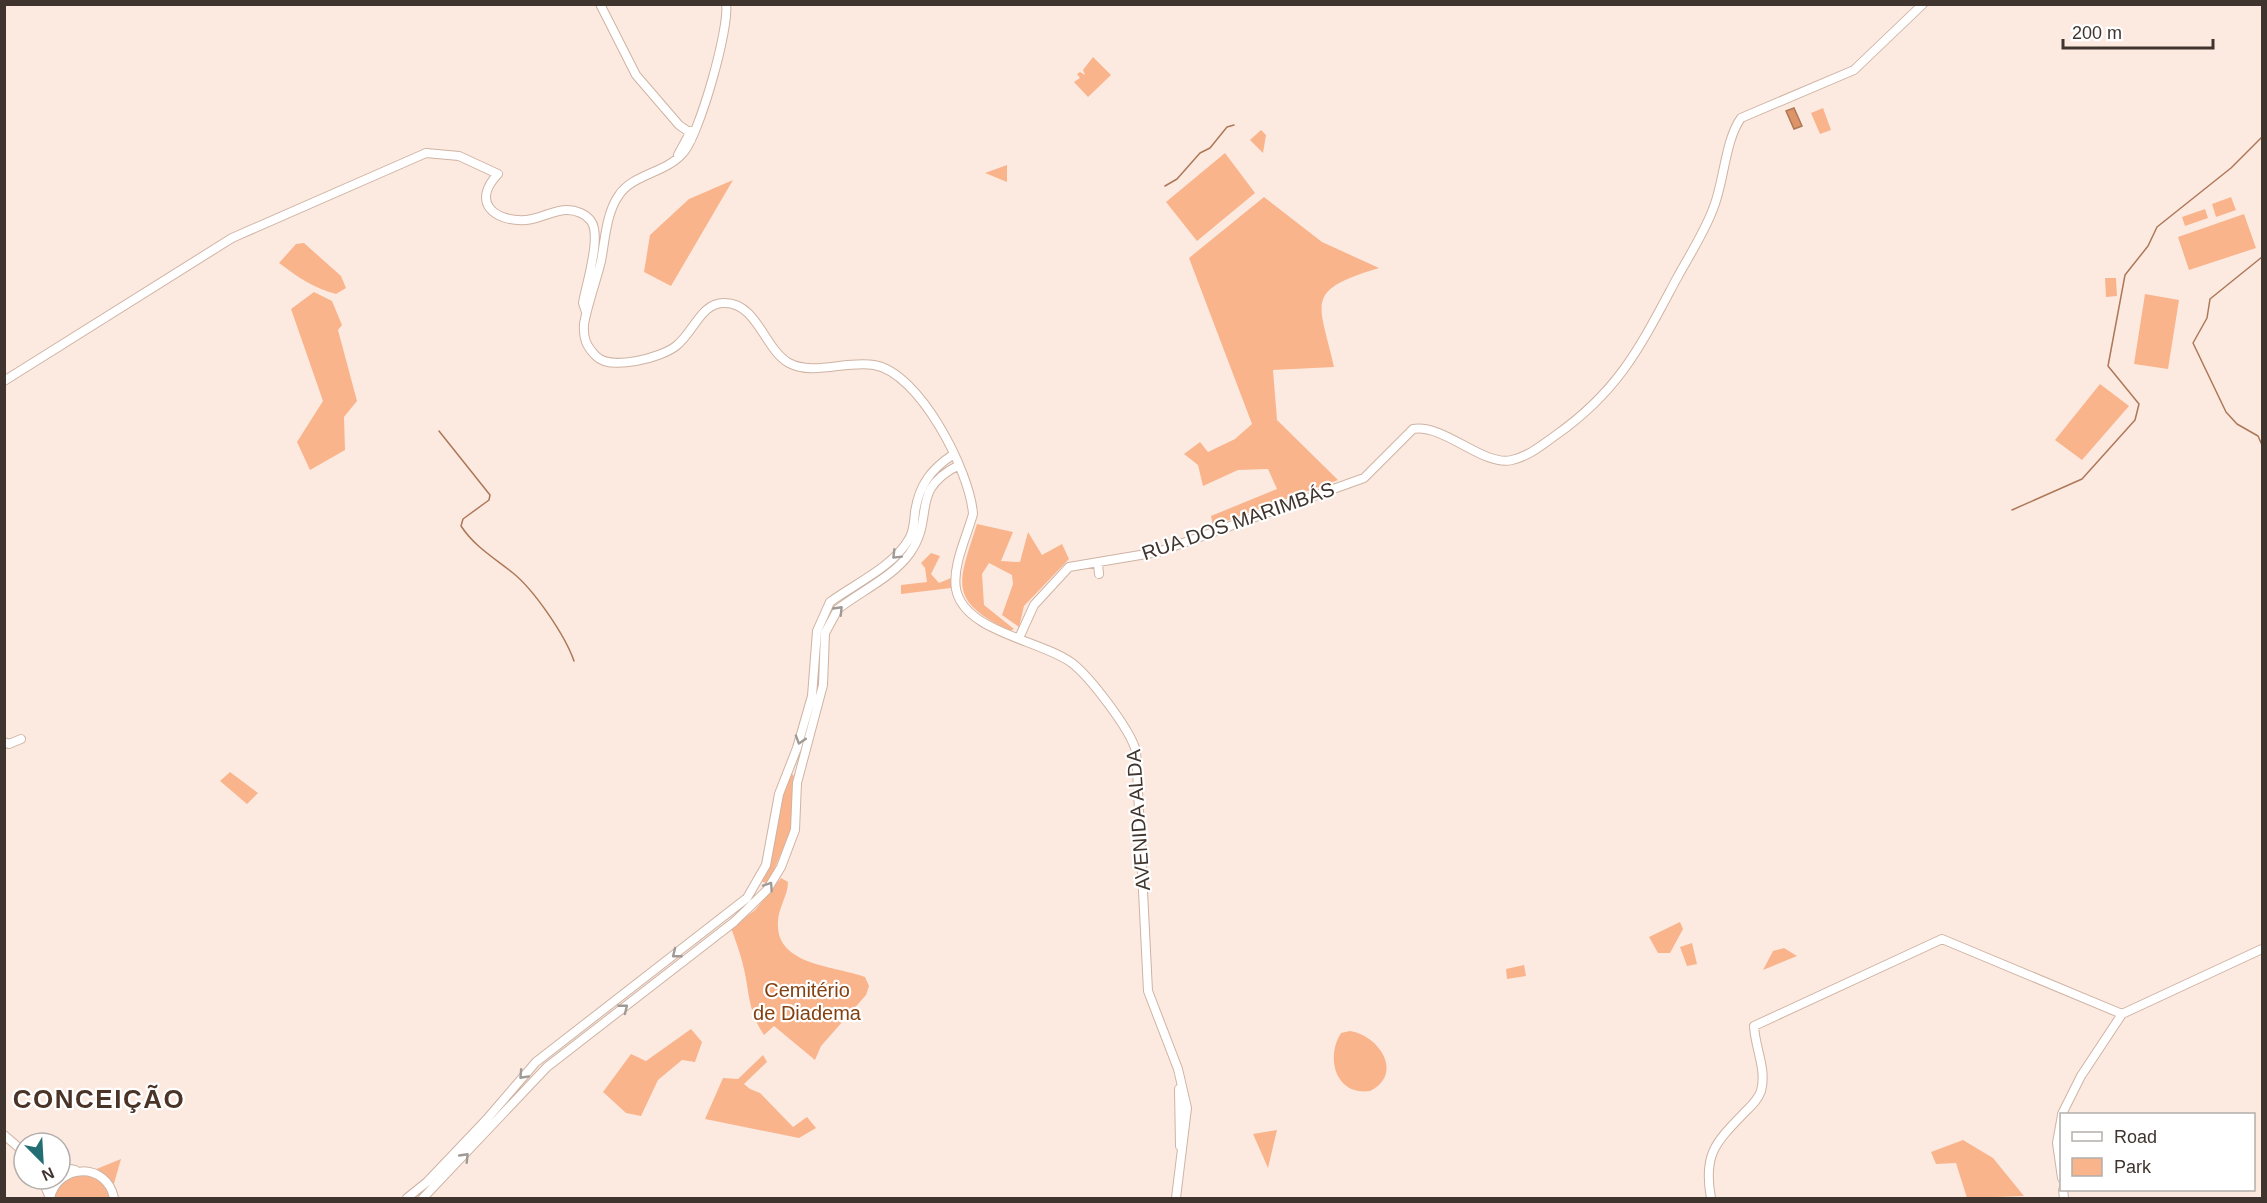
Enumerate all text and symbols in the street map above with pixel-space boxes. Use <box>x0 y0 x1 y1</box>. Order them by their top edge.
scale bar <box>2063 12 2213 50</box>
text: 200 m <box>2072 23 2122 43</box>
street label: RUA DOS MARIMBÁS <box>1139 478 1337 564</box>
one-way arrow <box>893 547 904 558</box>
one-way arrow <box>832 607 843 617</box>
one-way arrow <box>795 734 807 745</box>
street label: AVENIDA ALDA <box>1122 748 1154 892</box>
one-way arrow <box>762 882 773 893</box>
one-way arrow <box>672 947 683 958</box>
park label: Cemitério de Diadema <box>753 979 862 1024</box>
one-way arrow <box>617 1004 628 1015</box>
one-way arrow <box>520 1068 531 1079</box>
district label: CONCEIÇÃO <box>13 1084 185 1114</box>
legend <box>2060 1113 2255 1191</box>
text: Road <box>2114 1127 2157 1147</box>
north arrow <box>12 1131 72 1191</box>
one-way arrow <box>457 1154 468 1165</box>
text: Park <box>2114 1157 2152 1177</box>
text: N <box>39 1164 57 1184</box>

